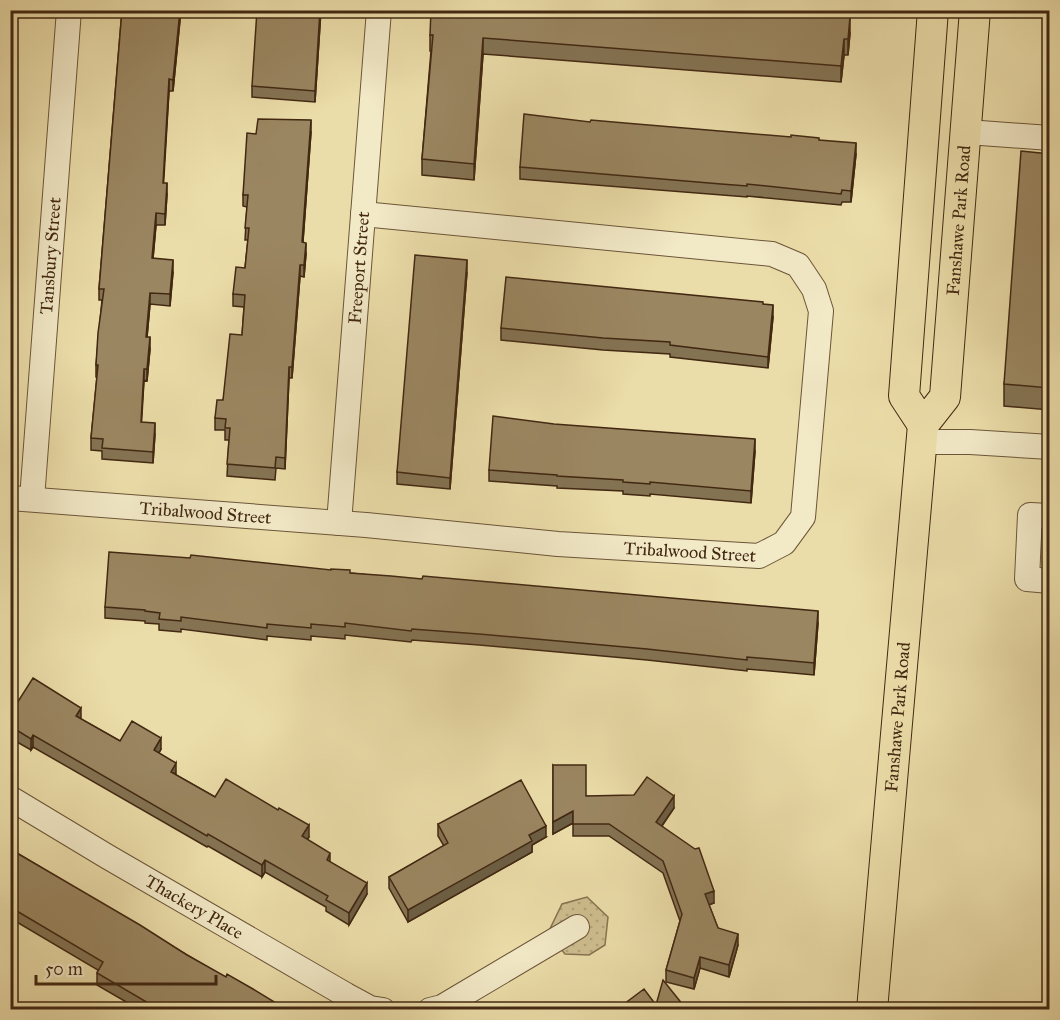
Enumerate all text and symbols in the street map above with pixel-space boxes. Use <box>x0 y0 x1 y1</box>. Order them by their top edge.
street label: Fanshawe Park Road <box>942 144 975 296</box>
street label: Tansbury Street <box>35 196 66 315</box>
street label: Freeport Street <box>344 210 374 325</box>
street label: Tribalwood Street <box>139 497 273 529</box>
street label: Tribalwood Street <box>623 537 757 567</box>
street label: Fanshawe Park Road <box>880 641 915 793</box>
street label: Thackery Place <box>141 870 247 944</box>
scale bar <box>36 948 216 986</box>
text: 50 m <box>45 958 83 980</box>

